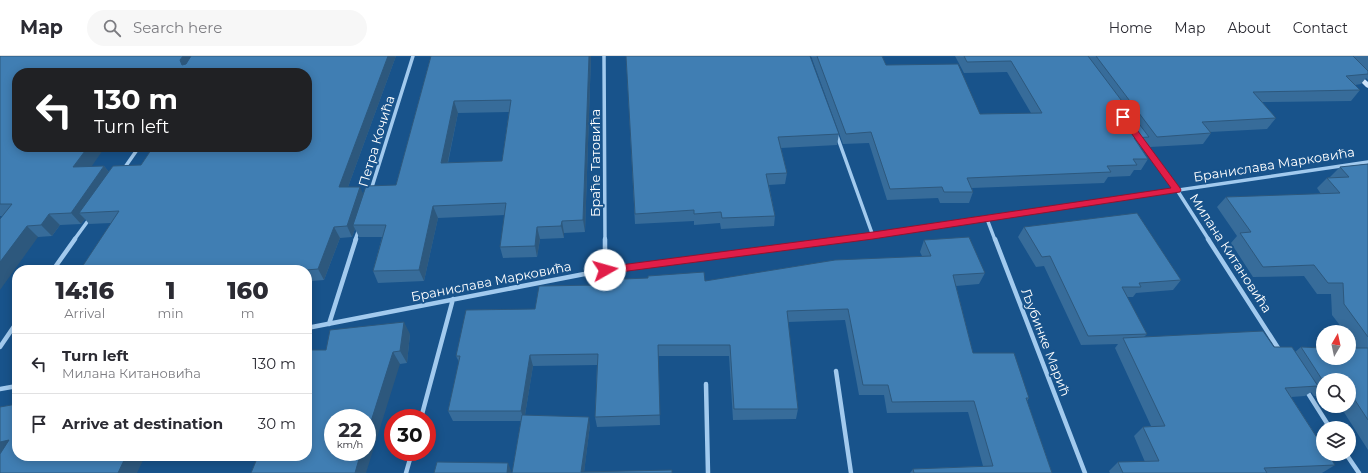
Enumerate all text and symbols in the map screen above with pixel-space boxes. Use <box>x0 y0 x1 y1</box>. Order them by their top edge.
search box <box>87 10 367 46</box>
text: Map <box>20 16 63 39</box>
icon: search <box>101 17 123 39</box>
text: Search here <box>133 18 222 37</box>
text: Home <box>1109 19 1152 37</box>
text: Map <box>1174 19 1205 37</box>
text: About <box>1227 19 1271 37</box>
text: Contact <box>1293 19 1348 37</box>
text: 130 m <box>94 82 178 116</box>
icon: left <box>28 84 80 136</box>
street label: Петра Кочића <box>355 93 397 189</box>
pin <box>1106 100 1140 134</box>
icon: arrive <box>1112 106 1134 128</box>
street label: Браће Татовића <box>587 109 603 217</box>
text: Turn left <box>94 116 169 138</box>
street label: Бранислава Марковића <box>1192 143 1356 185</box>
street label: Милана Китановића <box>1186 190 1276 316</box>
position arrow <box>584 249 626 291</box>
street label: Бранислава Марковића <box>409 258 573 304</box>
text: 14:16 <box>55 276 114 305</box>
text: 1 <box>166 276 175 305</box>
text: 160 <box>227 276 269 305</box>
street label: Љубинке Марић <box>1018 286 1074 398</box>
text: Arrival <box>64 305 105 321</box>
text: min <box>157 305 184 321</box>
text: m <box>241 305 255 321</box>
north arrow <box>1316 325 1356 365</box>
map controls <box>1316 325 1356 461</box>
text: Turn left <box>62 346 129 365</box>
icon: left <box>28 353 50 375</box>
text: 130 m <box>252 354 296 373</box>
text: Милана Китановића <box>62 365 201 381</box>
button: search <box>1316 373 1356 413</box>
speed limit sign: 30 <box>384 409 436 461</box>
icon: arrive <box>28 413 50 435</box>
text: Arrive at destination <box>62 414 223 433</box>
text: 30 m <box>258 414 296 433</box>
text: 22 <box>338 418 362 442</box>
button: layers <box>1316 421 1356 461</box>
text: km/h <box>337 438 363 451</box>

